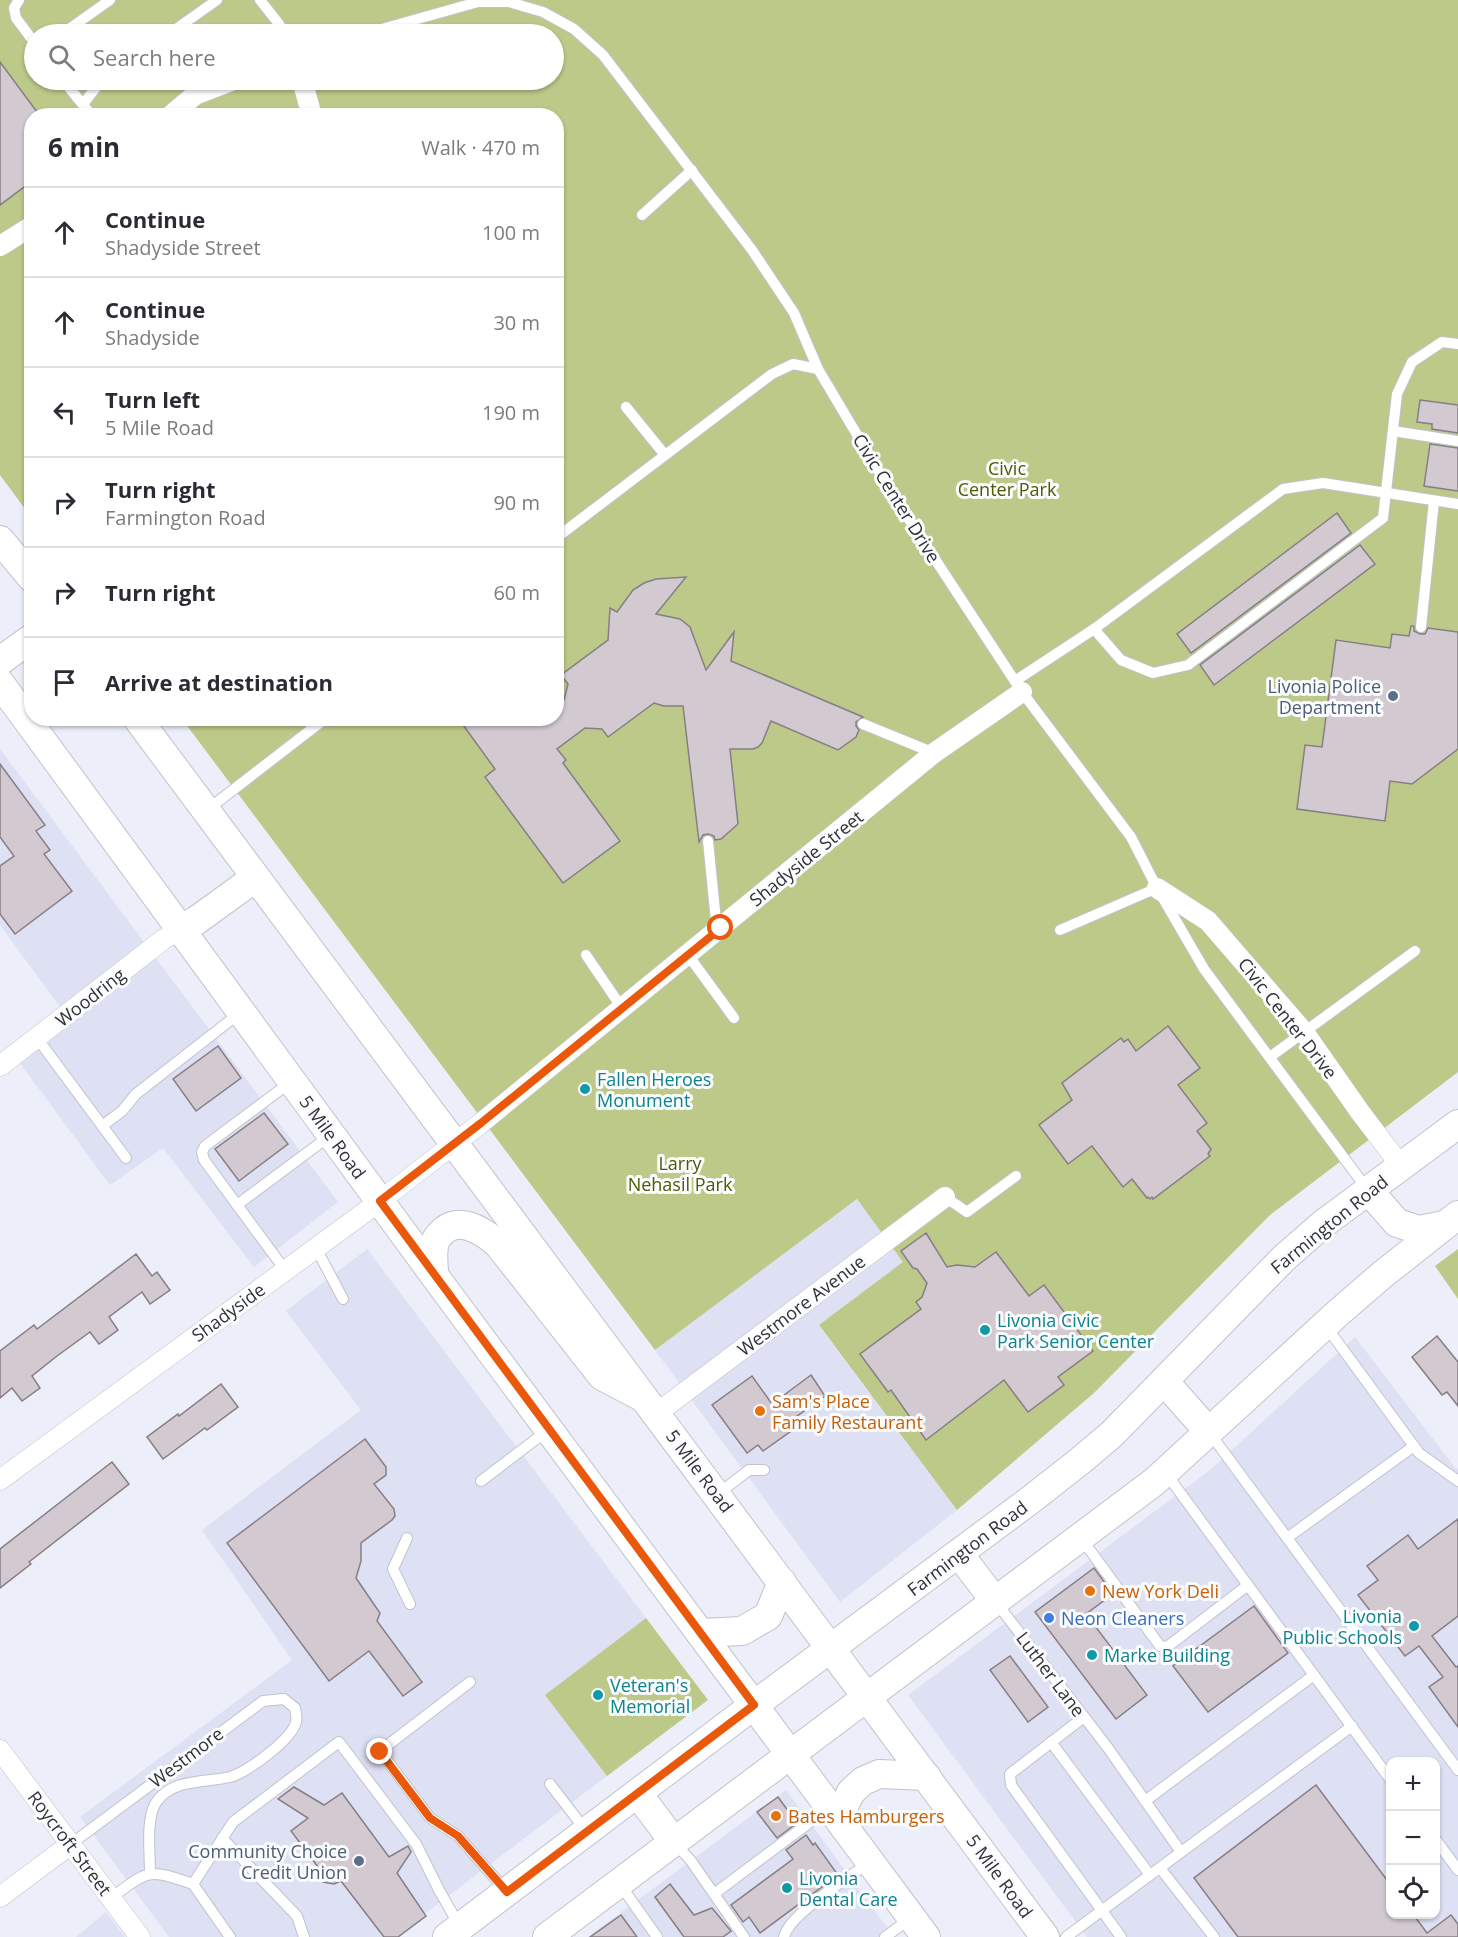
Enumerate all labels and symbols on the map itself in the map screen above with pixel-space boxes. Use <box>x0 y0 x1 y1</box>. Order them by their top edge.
street label: Civic Center Drive <box>848 429 946 567</box>
park label: Civic Center Park <box>958 456 1057 501</box>
place label: Livonia Police Department <box>1268 674 1381 719</box>
marker: Livonia Police Department <box>1386 689 1400 703</box>
street label: Shadyside Street <box>744 805 868 911</box>
route start <box>707 914 733 940</box>
street label: Civic Center Drive <box>1233 952 1343 1084</box>
street label: Woodring <box>50 962 130 1032</box>
place label: Fallen Heroes Monument <box>597 1067 711 1112</box>
marker: Fallen Heroes Monument <box>578 1082 592 1096</box>
street label: 5 Mile Road <box>294 1090 372 1184</box>
park label: Larry Nehasil Park <box>628 1151 733 1196</box>
street label: Farmington Road <box>1265 1169 1393 1279</box>
street label: Westmore Avenue <box>732 1249 870 1361</box>
street label: Shadyside <box>186 1277 270 1347</box>
place label: Livonia Civic Park Senior Center <box>997 1308 1155 1353</box>
marker: Livonia Civic Park Senior Center <box>978 1323 992 1337</box>
place label: Sam's Place Family Restaurant <box>772 1389 923 1434</box>
marker: Sam's Place Family Restaurant <box>753 1404 767 1418</box>
street label: 5 Mile Road <box>661 1425 739 1517</box>
street label: Farmington Road <box>902 1495 1032 1601</box>
place label: New York Deli <box>1102 1579 1219 1603</box>
marker: New York Deli <box>1083 1584 1097 1598</box>
place label: Livonia Public Schools <box>1282 1604 1402 1649</box>
place label: Neon Cleaners <box>1061 1606 1184 1630</box>
marker: Neon Cleaners <box>1042 1611 1056 1625</box>
marker: Livonia Public Schools <box>1407 1619 1421 1633</box>
street label: Luther Lane <box>1011 1627 1091 1721</box>
place label: Marke Building <box>1104 1643 1230 1667</box>
marker: Marke Building <box>1085 1648 1099 1662</box>
place label: Veteran's Memorial <box>610 1673 690 1718</box>
marker: Veteran's Memorial <box>591 1688 605 1702</box>
street label: Westmore <box>144 1721 228 1793</box>
route end <box>366 1738 392 1764</box>
street label: Roycroft Street <box>23 1786 117 1900</box>
place label: Bates Hamburgers <box>788 1804 945 1828</box>
marker: Bates Hamburgers <box>769 1809 783 1823</box>
street label: 5 Mile Road <box>961 1829 1039 1923</box>
place label: Community Choice Credit Union <box>188 1839 347 1884</box>
marker: Community Choice Credit Union <box>352 1854 366 1868</box>
place label: Livonia Dental Care <box>799 1866 898 1911</box>
marker: Livonia Dental Care <box>780 1881 794 1895</box>

